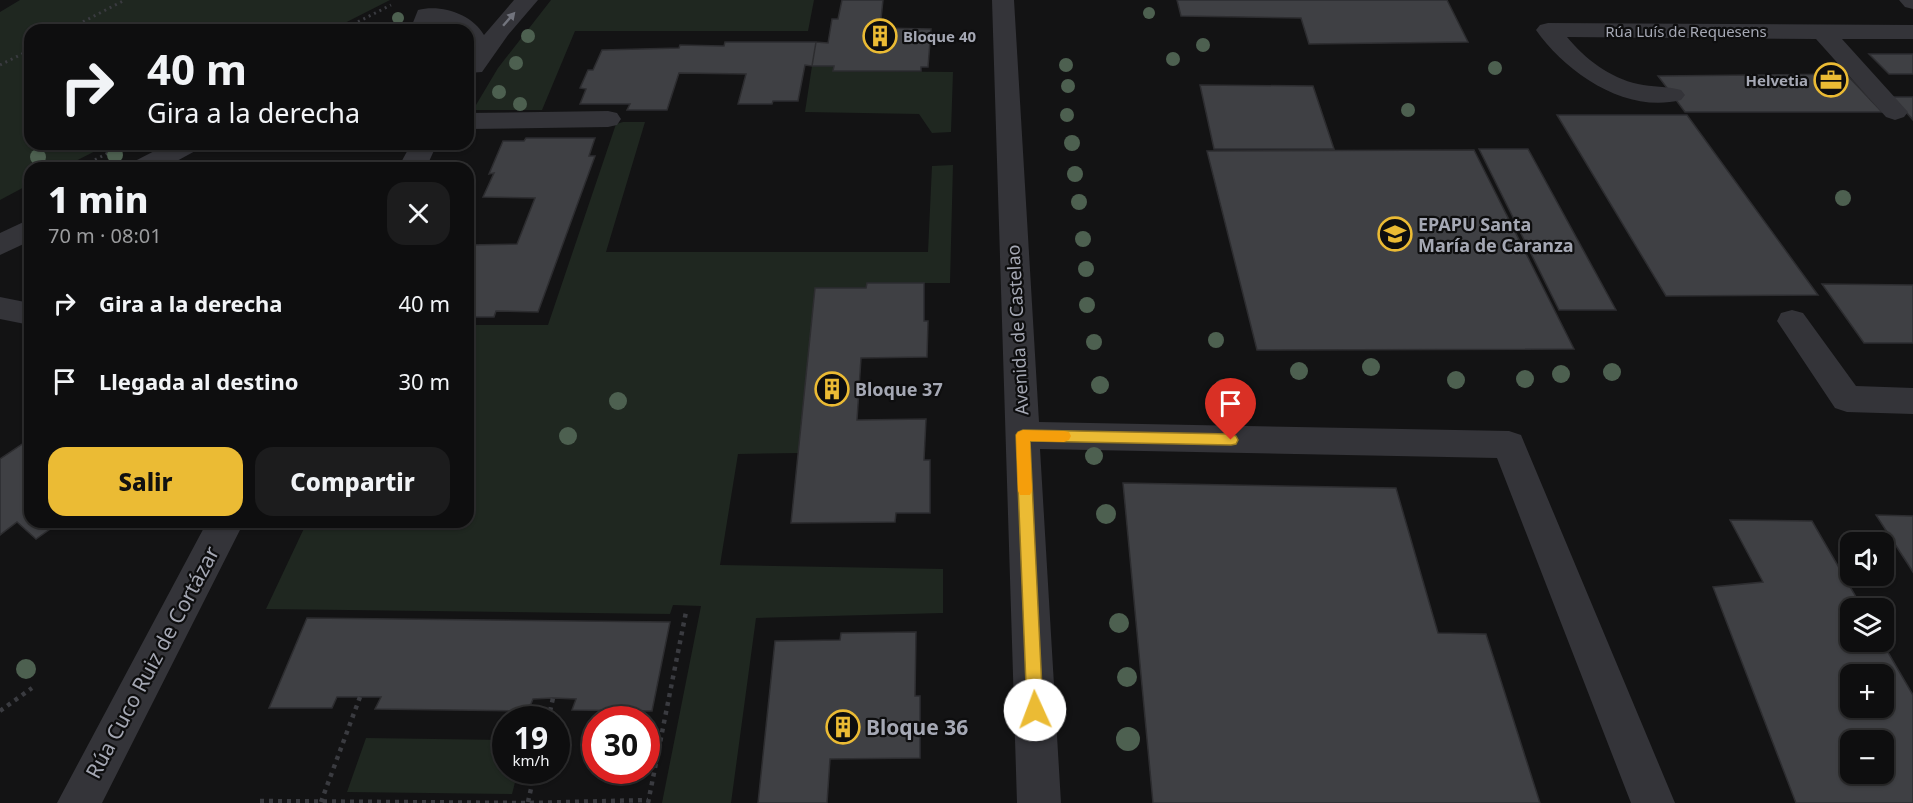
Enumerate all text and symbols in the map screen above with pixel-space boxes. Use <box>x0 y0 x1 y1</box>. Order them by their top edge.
one-way arrow <box>502 12 515 27</box>
building icon: Bloque 40 <box>862 18 898 54</box>
street label: Rúa Luís de Requesens <box>1605 21 1767 41</box>
place label: Bloque 40 <box>903 26 976 46</box>
text: 40 m <box>147 40 247 97</box>
icon: right <box>48 48 126 126</box>
office icon: Helvetia <box>1813 62 1849 98</box>
place label: Helvetia <box>1746 70 1808 90</box>
text: Gira a la derecha <box>147 94 360 131</box>
text: 1 min <box>48 175 149 224</box>
button: close <box>387 182 450 245</box>
place label: EPAPU Santa María de Caranza <box>1418 212 1574 257</box>
school or university icon: EPAPU Santa María de Caranza <box>1377 216 1413 252</box>
text: 70 m · 08:01 <box>48 222 162 249</box>
street label: Avenida de Castelao <box>1001 244 1033 416</box>
icon: right <box>48 287 81 320</box>
text: Gira a la derecha <box>99 288 283 318</box>
text: 40 m <box>399 288 450 318</box>
icon: arrive <box>48 365 81 398</box>
text: Llegada al destino <box>99 366 299 396</box>
text: 30 m <box>399 366 450 396</box>
building icon: Bloque 37 <box>814 371 850 407</box>
place label: Bloque 37 <box>855 377 943 401</box>
pin <box>1205 378 1256 440</box>
icon: arrive <box>1214 387 1247 420</box>
button: Salir <box>48 447 243 516</box>
button: Compartir <box>255 447 450 516</box>
map controls <box>1840 532 1894 784</box>
button: sound <box>1840 532 1894 586</box>
street label: Rúa Cuco Ruiz de Cortázar <box>79 541 225 783</box>
button: layers <box>1840 598 1894 652</box>
button: + <box>1840 664 1894 718</box>
position arrow <box>1003 678 1067 742</box>
speed limit sign: 30 <box>582 706 660 784</box>
building icon: Bloque 36 <box>825 709 861 745</box>
place label: Bloque 36 <box>866 713 968 741</box>
text: 19 <box>514 717 548 758</box>
button: − <box>1840 730 1894 784</box>
text: km/h <box>513 750 549 770</box>

